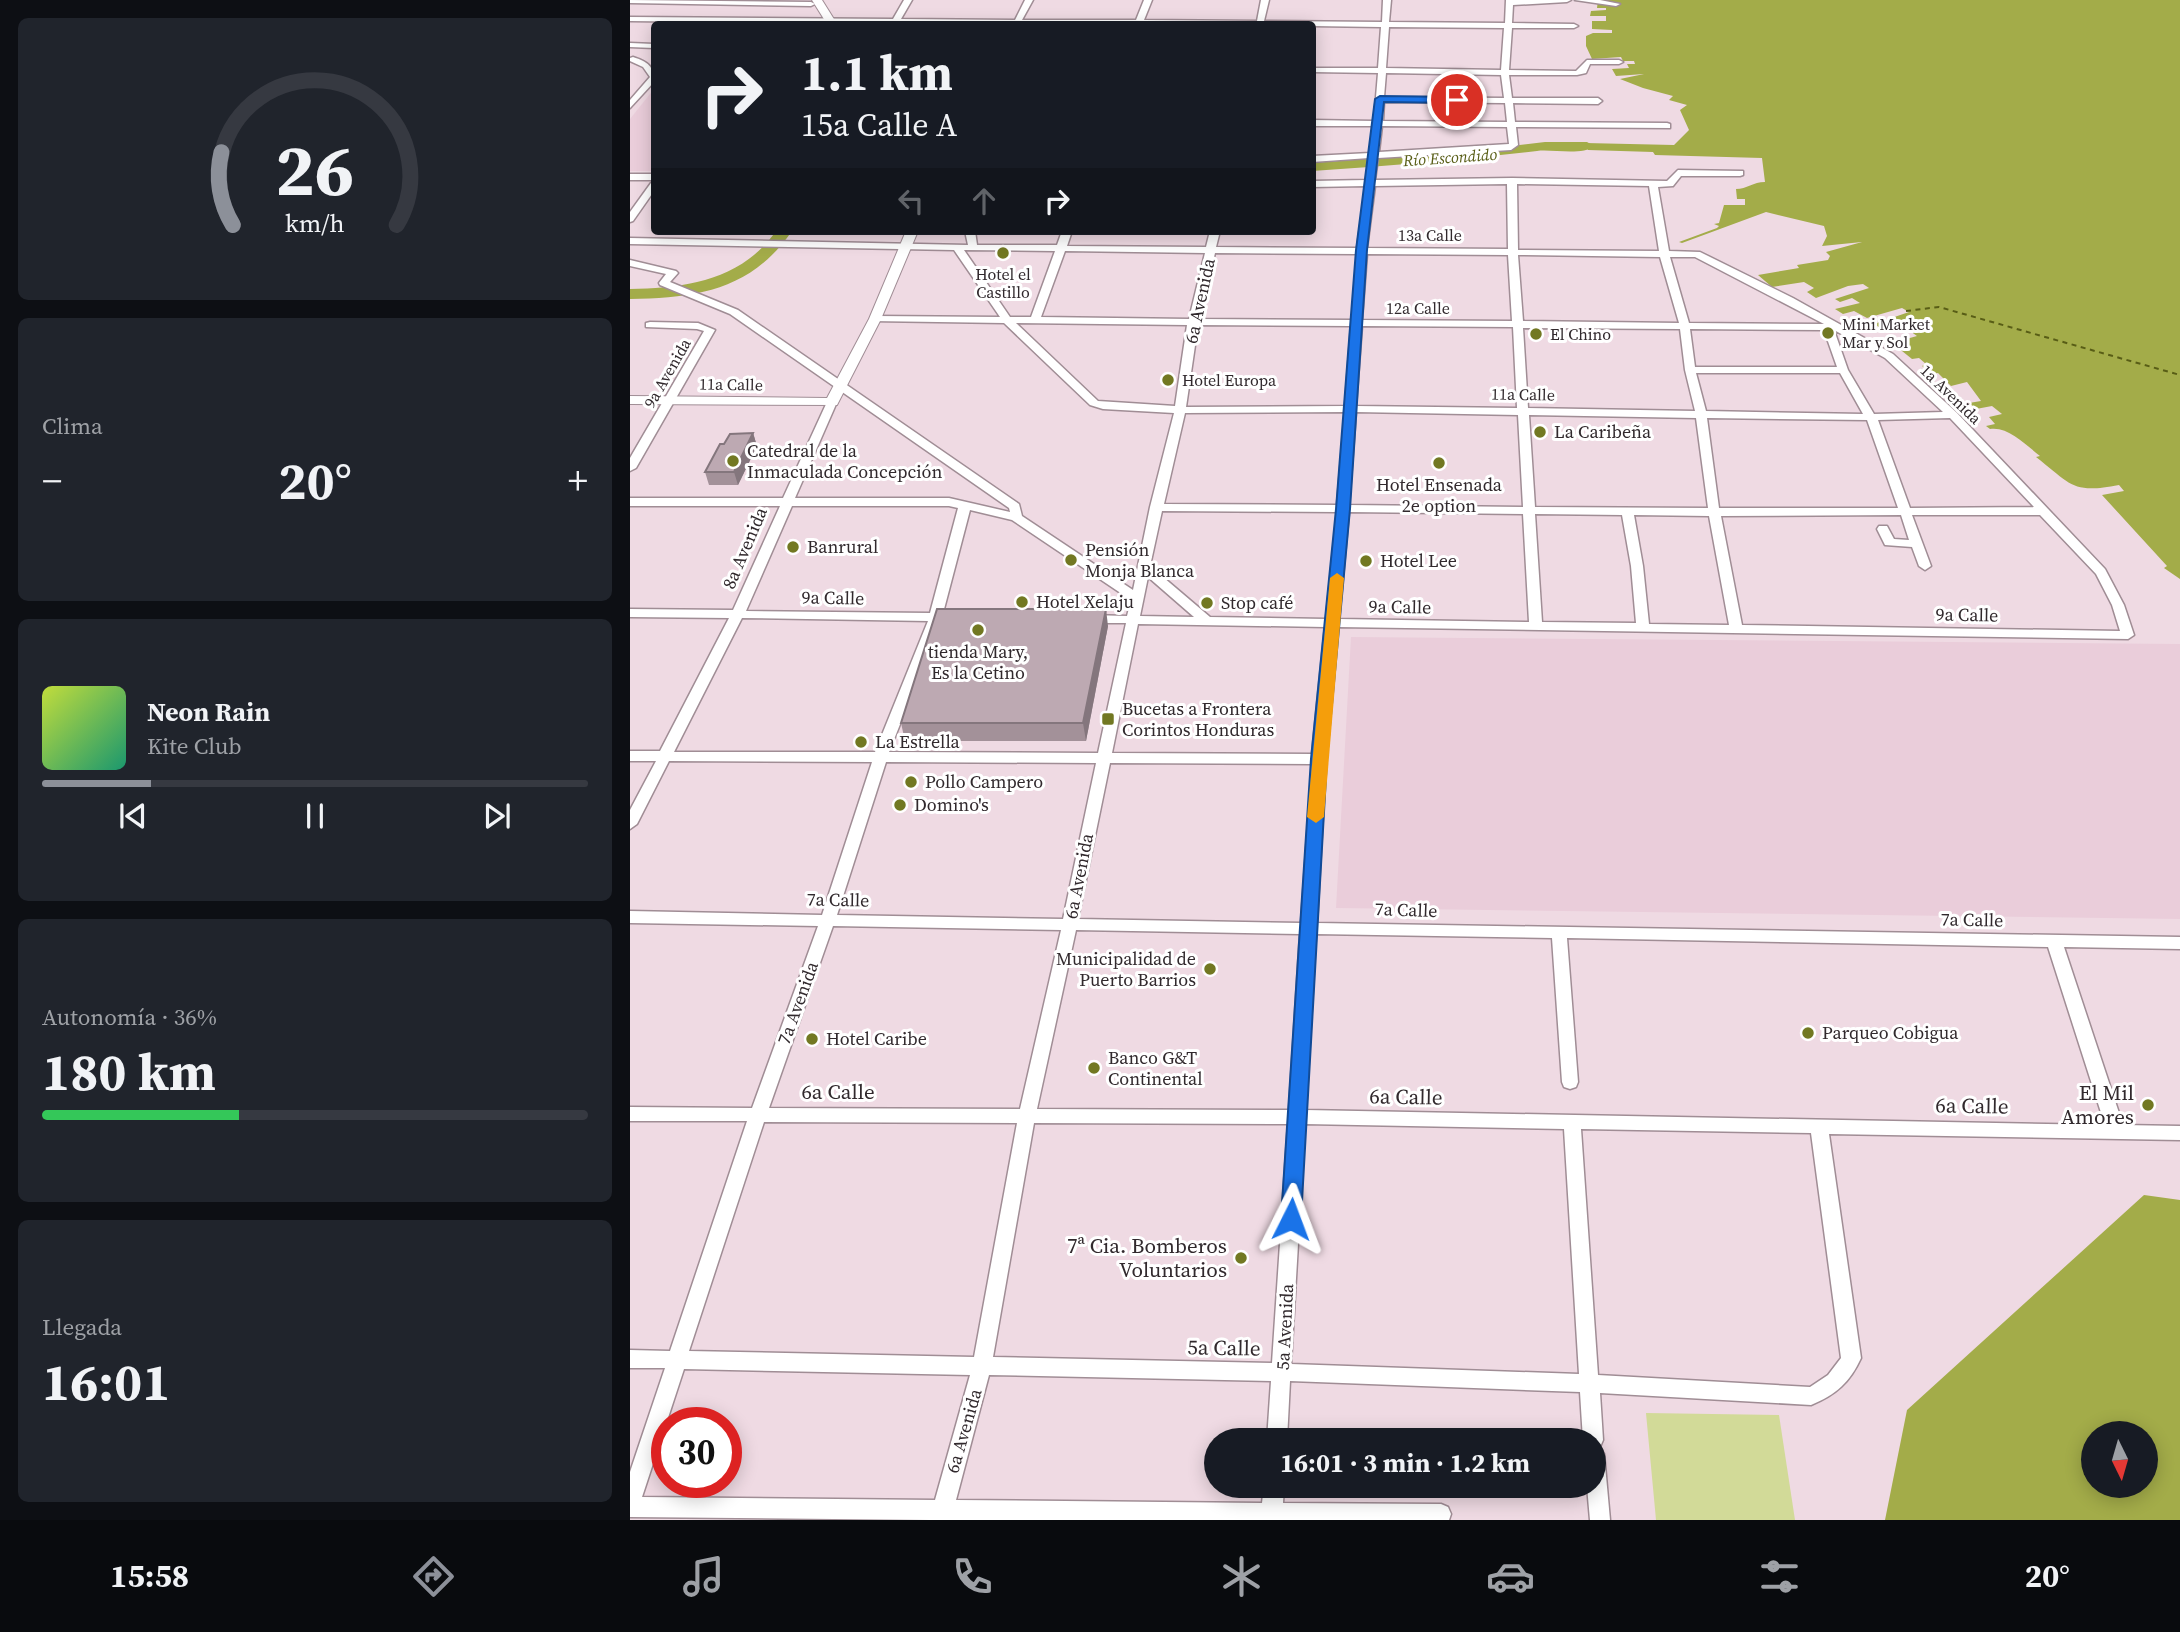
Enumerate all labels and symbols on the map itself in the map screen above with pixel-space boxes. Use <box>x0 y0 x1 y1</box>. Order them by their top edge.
pin <box>1427 70 1487 130</box>
water label: Río Escondido <box>1401 143 1498 171</box>
street label: 13a Calle <box>1398 224 1462 246</box>
marker: Hotel el Castillo <box>995 245 1011 261</box>
street label: 6a Avenida <box>1178 255 1221 346</box>
place label: Hotel el Castillo <box>975 263 1031 303</box>
street label: 12a Calle <box>1386 297 1450 319</box>
place label: Mini Market Mar y Sol <box>1842 313 1931 353</box>
place label: El Chino <box>1550 323 1611 345</box>
marker: Mini Market Mar y Sol <box>1820 325 1836 341</box>
marker: El Chino <box>1528 326 1544 342</box>
street label: 9a Avenida <box>638 333 696 412</box>
street label: 1a Avenida <box>1916 359 1987 429</box>
place label: Hotel Europa <box>1182 369 1277 391</box>
street label: 11a Calle <box>699 372 763 396</box>
marker: Hotel Europa <box>1160 372 1176 388</box>
street label: 11a Calle <box>1491 382 1555 406</box>
place label: La Caribeña <box>1554 419 1652 444</box>
marker: La Caribeña <box>1532 424 1548 440</box>
place label: Catedral de la Inmaculada Concepción <box>747 438 942 484</box>
marker: Catedral de la Inmaculada Concepción <box>725 453 741 469</box>
marker: Hotel Ensenada 2e option <box>1431 455 1447 471</box>
place label: Hotel Ensenada 2e option <box>1376 472 1503 518</box>
street label: 8a Avenida <box>716 502 773 593</box>
place label: Banrural <box>807 534 878 559</box>
place label: Pensión Monja Blanca <box>1085 537 1195 583</box>
marker: Banrural <box>785 539 801 555</box>
place label: Hotel Lee <box>1380 548 1457 573</box>
marker: Pensión Monja Blanca <box>1063 552 1079 568</box>
marker: Hotel Lee <box>1358 553 1374 569</box>
street label: 9a Calle <box>801 584 865 611</box>
place label: Hotel Xelaju <box>1036 589 1134 614</box>
place label: Stop café <box>1221 590 1294 615</box>
street label: 9a Calle <box>1368 593 1432 620</box>
marker: Hotel Xelaju <box>1014 594 1030 610</box>
marker: Stop café <box>1199 595 1215 611</box>
street label: 9a Calle <box>1935 601 1999 628</box>
marker: tienda Mary, Es la Cetino <box>970 622 986 638</box>
place label: tienda Mary, Es la Cetino <box>928 639 1028 685</box>
place label: Bucetas a Frontera Corintos Honduras <box>1122 696 1274 742</box>
marker: Bucetas a Frontera Corintos Honduras <box>1100 711 1116 727</box>
place label: La Estrella <box>875 729 961 754</box>
marker: La Estrella <box>853 734 869 750</box>
place label: Pollo Campero <box>925 769 1043 794</box>
marker: Pollo Campero <box>903 774 919 790</box>
place label: Domino's <box>914 792 989 817</box>
marker: Domino's <box>892 797 908 813</box>
street label: 6a Avenida <box>1058 830 1099 921</box>
street label: 7a Calle <box>806 886 870 913</box>
street label: 7a Calle <box>1374 896 1438 923</box>
street label: 7a Calle <box>1940 906 2004 933</box>
place label: Municipalidad de Puerto Barrios <box>1056 946 1196 992</box>
street label: 7a Avenida <box>771 957 824 1048</box>
marker: Municipalidad de Puerto Barrios <box>1202 961 1218 977</box>
place label: Parqueo Cobigua <box>1822 1020 1959 1045</box>
marker: Parqueo Cobigua <box>1800 1025 1816 1041</box>
place label: Hotel Caribe <box>826 1026 927 1051</box>
marker: Hotel Caribe <box>804 1031 820 1047</box>
place label: Banco G&T Continental <box>1108 1045 1203 1091</box>
marker: Banco G&T Continental <box>1086 1060 1102 1076</box>
street label: 6a Calle <box>801 1077 875 1106</box>
place label: El Mil Amores <box>2061 1078 2134 1131</box>
street label: 6a Calle <box>1369 1081 1443 1112</box>
street label: 6a Calle <box>1935 1090 2009 1121</box>
marker: El Mil Amores <box>2140 1097 2156 1113</box>
position arrow <box>1254 1182 1328 1256</box>
place label: 7ª Cia. Bomberos Voluntarios <box>1067 1231 1227 1284</box>
marker: 7ª Cia. Bomberos Voluntarios <box>1233 1250 1249 1266</box>
street label: 5a Avenida <box>1270 1282 1299 1371</box>
street label: 5a Calle <box>1187 1332 1261 1363</box>
street label: 6a Avenida <box>940 1385 988 1476</box>
speed limit sign: 30 <box>651 1407 742 1498</box>
north arrow <box>2081 1421 2158 1498</box>

